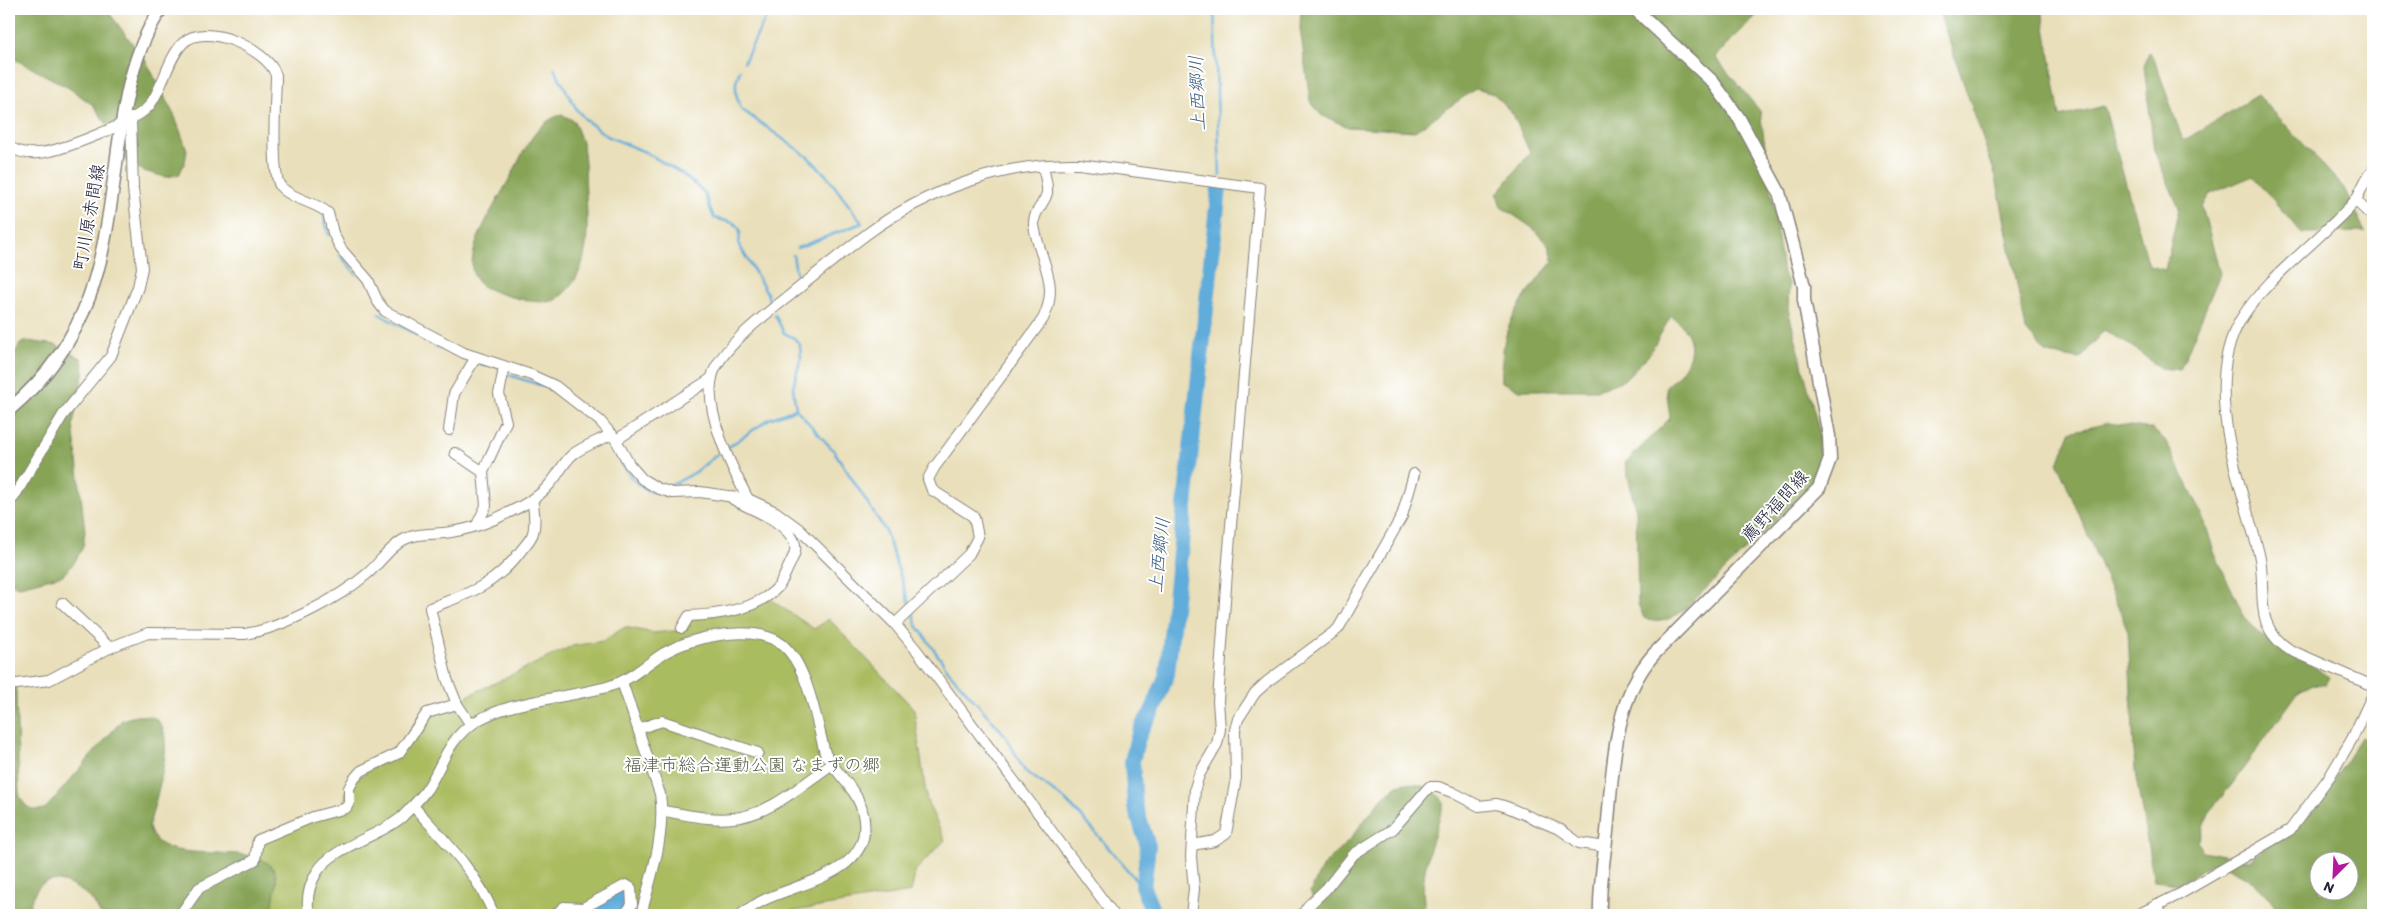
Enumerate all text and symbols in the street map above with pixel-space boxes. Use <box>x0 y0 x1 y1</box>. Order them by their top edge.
water label: 上西郷川 <box>1184 55 1210 131</box>
street label: 町川原赤間線 <box>69 162 109 272</box>
street label: 薦野福間線 <box>1737 465 1813 547</box>
water label: 上西郷川 <box>1144 516 1174 594</box>
park label: 福津市総合運動公園 なまずの郷 <box>624 754 880 776</box>
north arrow <box>2310 852 2360 902</box>
text: N <box>2321 878 2337 897</box>

